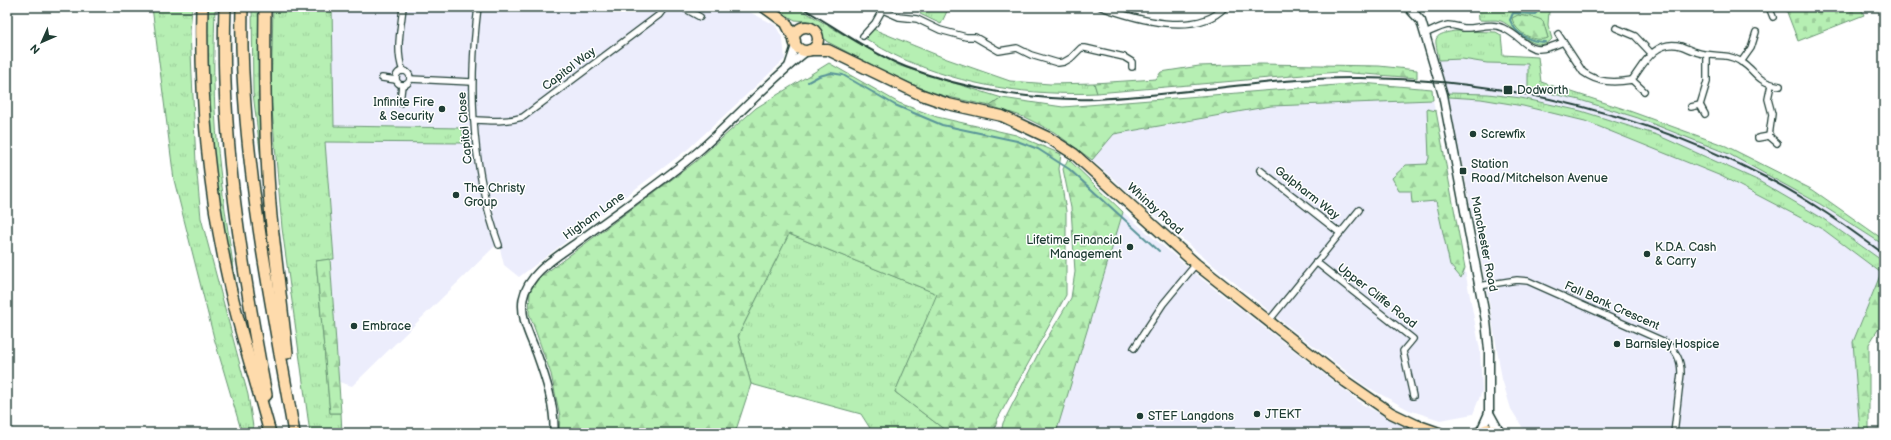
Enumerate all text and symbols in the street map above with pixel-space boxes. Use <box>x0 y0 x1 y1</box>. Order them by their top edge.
north arrow <box>22 22 62 62</box>
text: N <box>28 41 43 56</box>
street label: Capitol Way <box>539 44 599 94</box>
place label: Dodworth <box>1517 83 1569 98</box>
marker: Dodworth <box>1502 84 1514 96</box>
street label: Capitol Close <box>454 91 476 165</box>
place label: Infinite Fire & Security <box>373 95 435 124</box>
marker: Infinite Fire & Security <box>437 104 447 114</box>
place label: Screwfix <box>1481 127 1526 142</box>
marker: Screwfix <box>1468 129 1478 139</box>
place label: Station Road/Mitchelson Avenue <box>1471 157 1608 186</box>
street label: Galpharm Way <box>1272 163 1343 223</box>
marker: Station Road/Mitchelson Avenue <box>1458 166 1468 176</box>
street label: Whinby Road <box>1124 180 1186 238</box>
place label: The Christy Group <box>464 181 526 210</box>
street label: Higham Lane <box>560 189 628 243</box>
marker: The Christy Group <box>451 190 461 200</box>
street label: Manchester Road <box>1467 195 1501 293</box>
place label: Lifetime Financial Management <box>1026 233 1122 262</box>
place label: K.D.A. Cash & Carry <box>1655 240 1717 269</box>
marker: Lifetime Financial Management <box>1125 242 1135 252</box>
marker: K.D.A. Cash & Carry <box>1642 249 1652 259</box>
street label: Upper Cliffe Road <box>1334 260 1420 332</box>
street label: Fall Bank Crescent <box>1562 278 1662 334</box>
place label: Embrace <box>362 319 411 334</box>
marker: Embrace <box>349 321 359 331</box>
place label: Barnsley Hospice <box>1625 337 1719 352</box>
marker: Barnsley Hospice <box>1612 339 1622 349</box>
place label: JTEKT <box>1265 407 1302 422</box>
place label: STEF Langdons <box>1148 409 1234 424</box>
marker: JTEKT <box>1252 409 1262 419</box>
marker: STEF Langdons <box>1135 411 1145 421</box>

